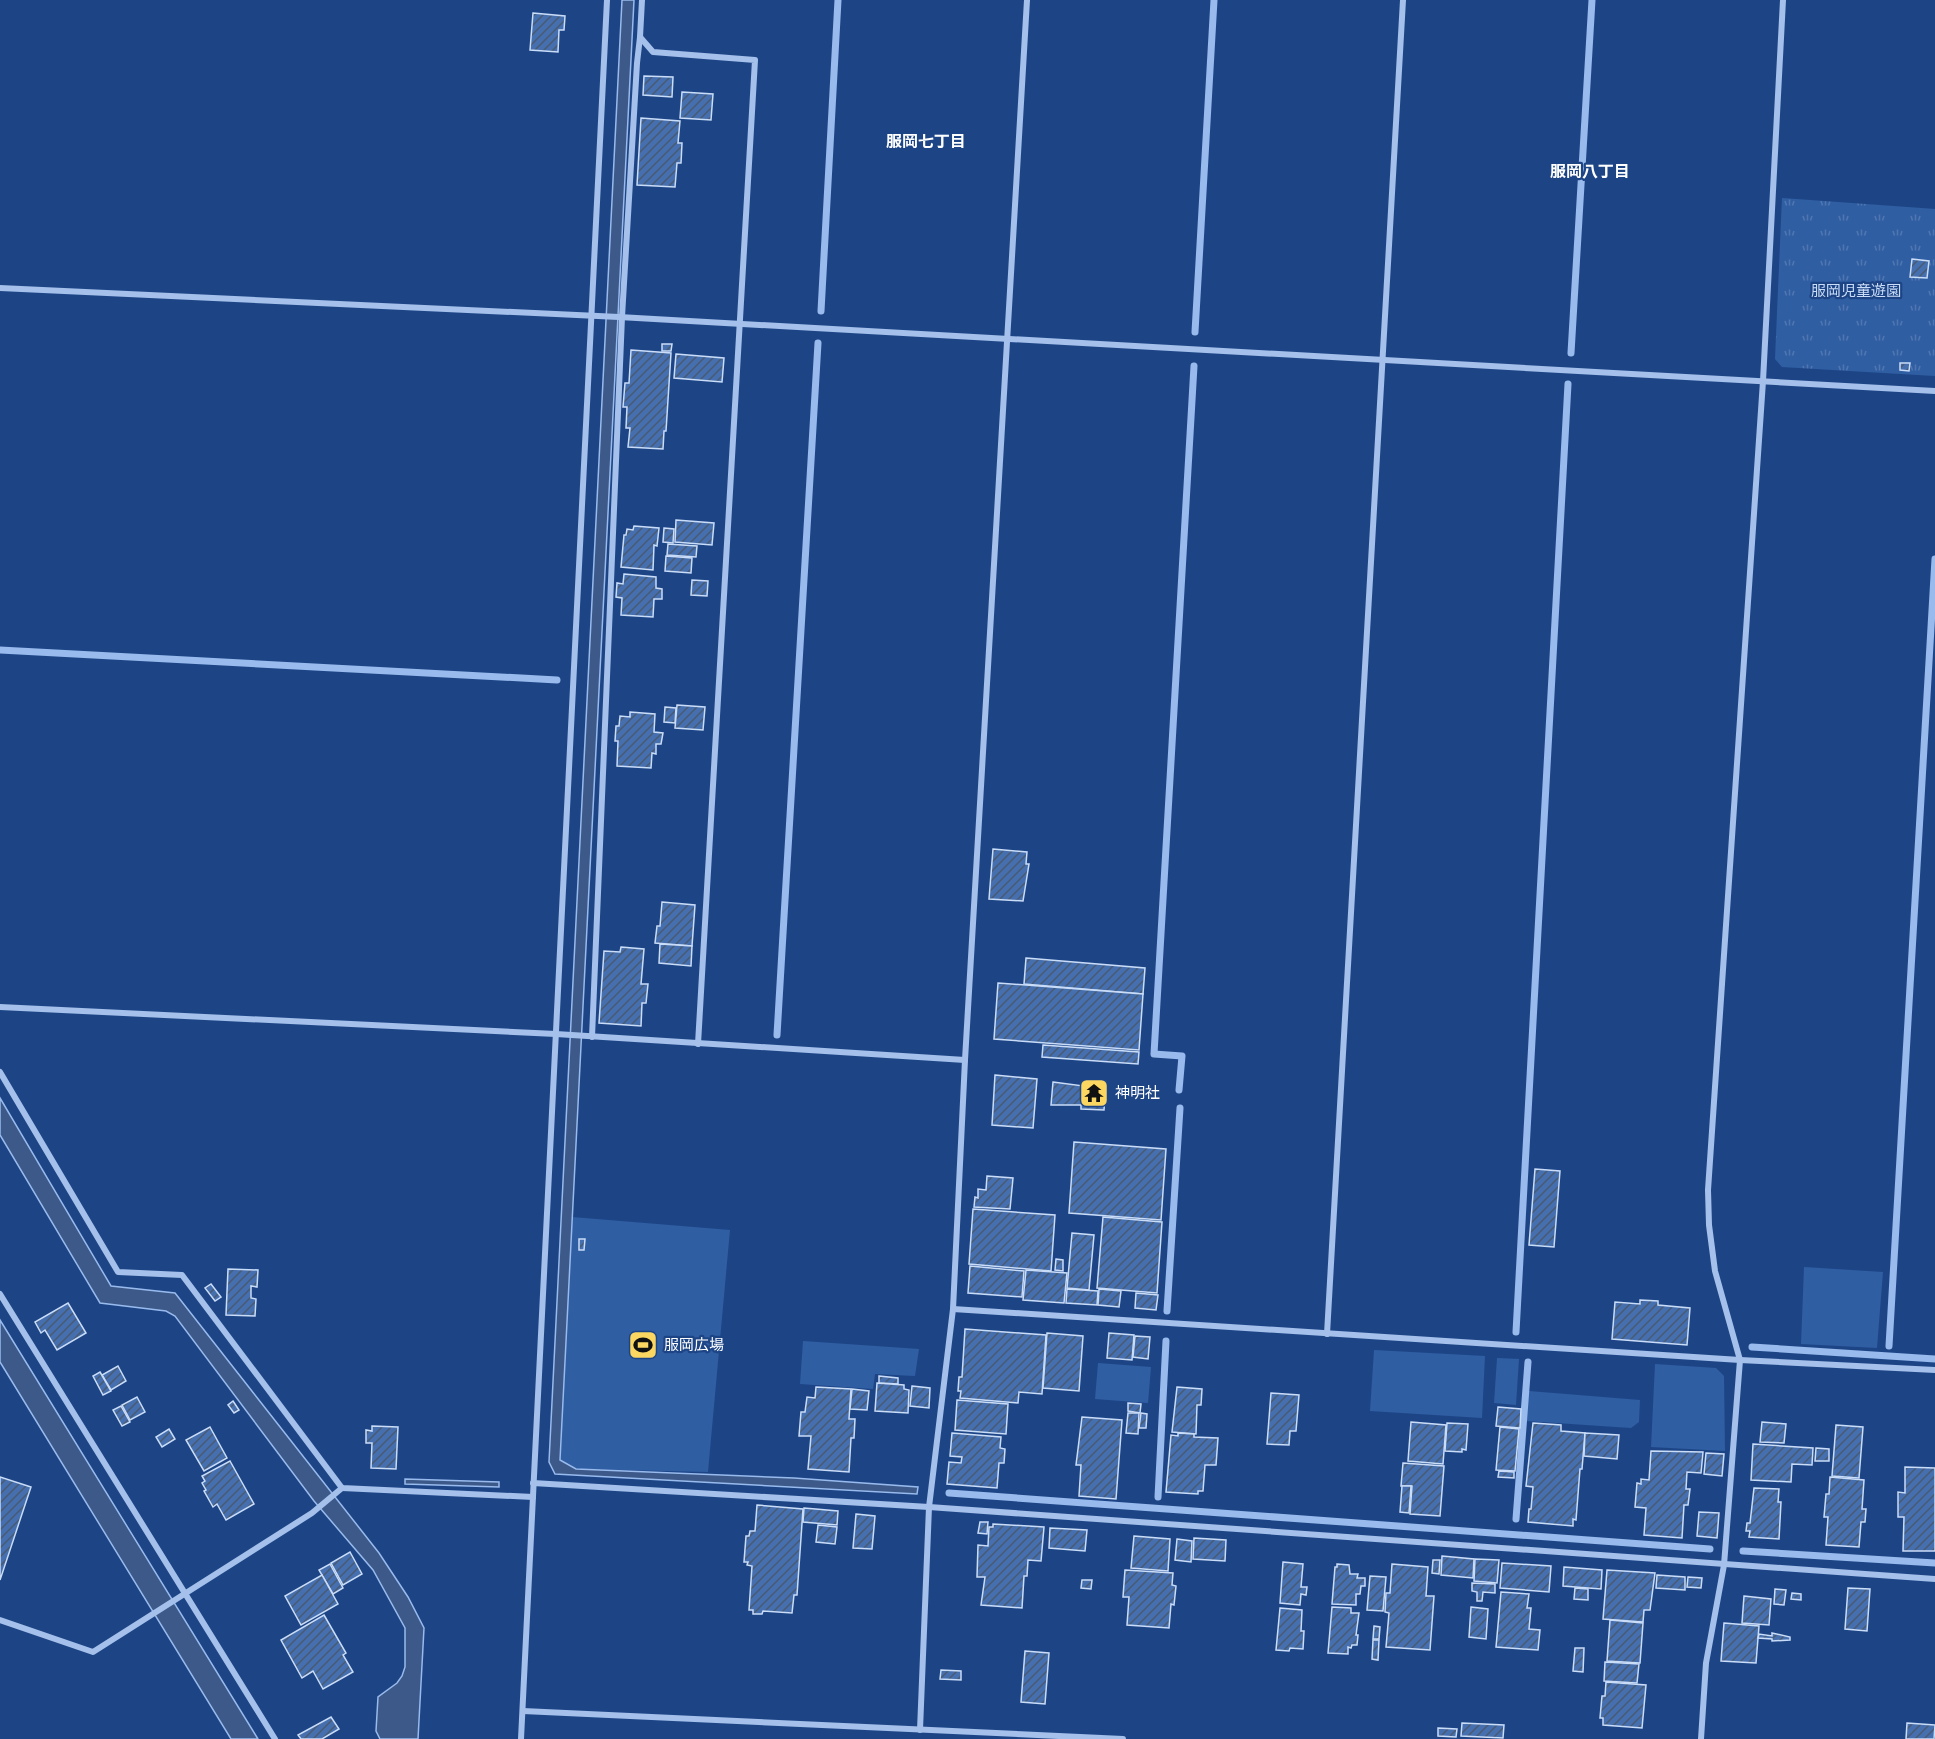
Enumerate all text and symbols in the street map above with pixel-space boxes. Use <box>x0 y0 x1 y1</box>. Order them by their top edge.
district label: 服岡七丁目 <box>886 131 966 151</box>
district label: 服岡八丁目 <box>1550 161 1630 181</box>
park label: 服岡児童遊園 <box>1811 281 1901 300</box>
temple icon: 神明社 <box>1078 1077 1110 1109</box>
place label: 神明社 <box>1115 1083 1160 1102</box>
sports icon: 服岡広場 <box>627 1329 659 1361</box>
place label: 服岡広場 <box>664 1335 724 1354</box>

